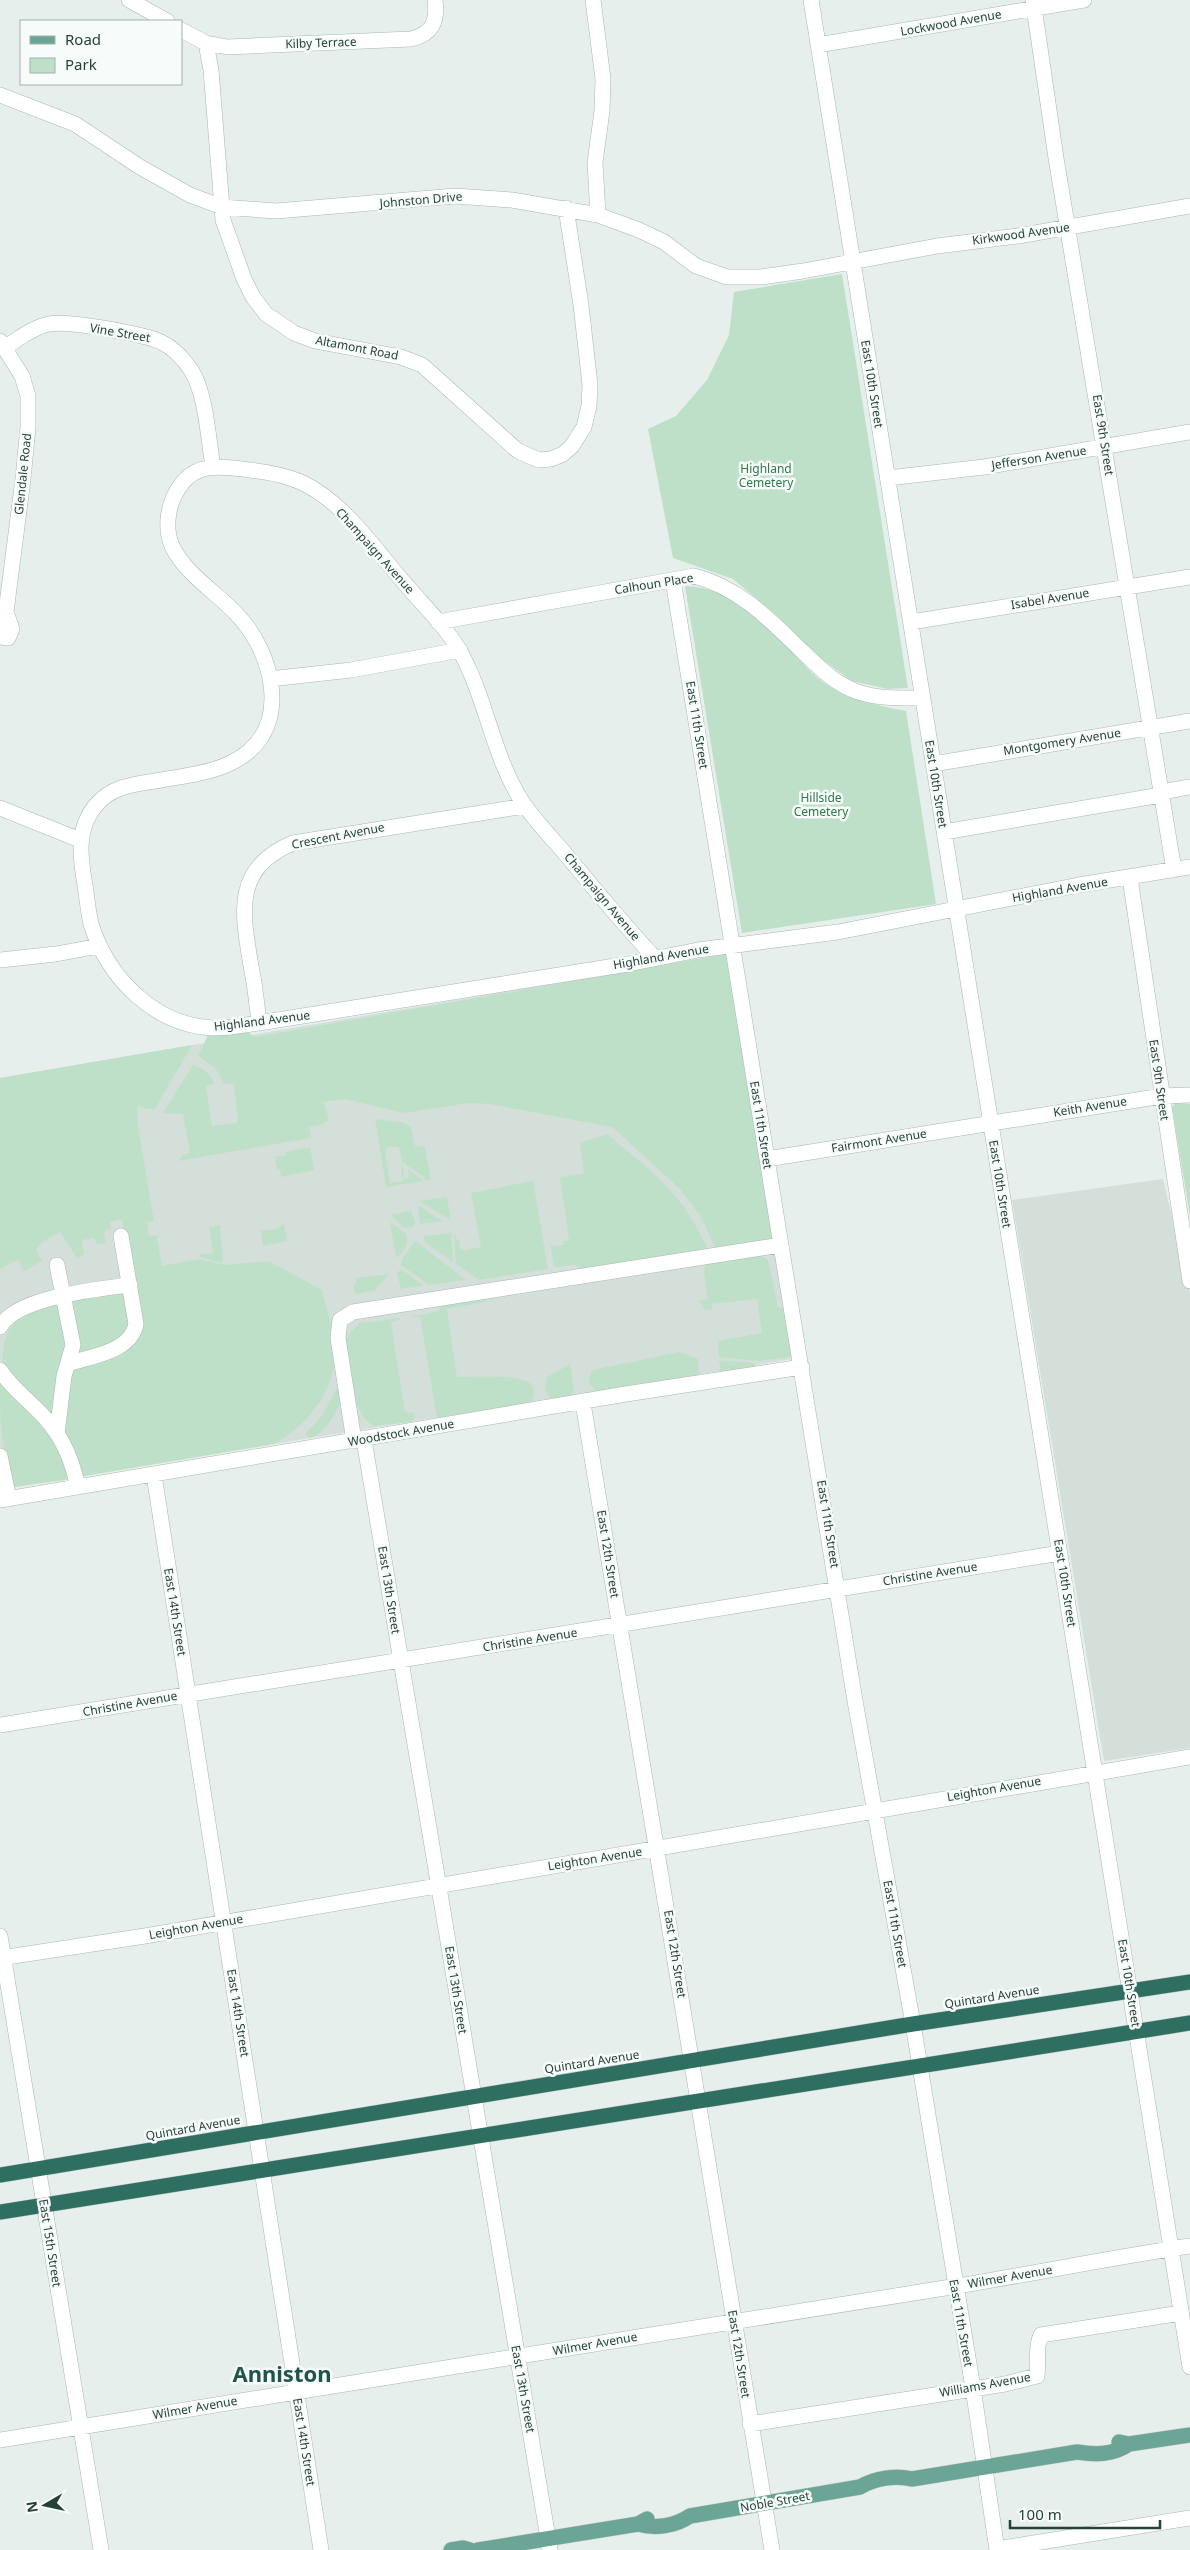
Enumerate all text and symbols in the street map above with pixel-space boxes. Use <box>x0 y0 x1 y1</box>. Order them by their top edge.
street label: Lockwood Avenue <box>899 5 1003 40</box>
legend <box>20 20 182 85</box>
text: Road <box>65 29 101 49</box>
street label: Kilby Terrace <box>285 33 357 52</box>
text: Park <box>65 54 97 74</box>
street label: Johnston Drive <box>378 187 463 212</box>
street label: Kirkwood Avenue <box>971 218 1071 249</box>
street label: Vine Street <box>89 319 152 346</box>
street label: Altamont Road <box>314 331 400 364</box>
street label: East 10th Street <box>857 339 888 430</box>
street label: East 9th Street <box>1089 393 1118 477</box>
street label: Glendale Road <box>10 432 35 516</box>
street label: Jefferson Avenue <box>989 442 1088 474</box>
park label: Highland Cemetery <box>739 460 794 491</box>
street label: Champaign Avenue <box>332 504 419 597</box>
street label: Calhoun Place <box>613 569 695 598</box>
street label: Isabel Avenue <box>1010 584 1091 613</box>
street label: East 11th Street <box>682 680 713 771</box>
street label: Montgomery Avenue <box>1002 724 1122 759</box>
street label: East 10th Street <box>921 739 952 830</box>
park label: Hillside Cemetery <box>794 789 849 820</box>
street label: Crescent Avenue <box>290 818 386 853</box>
street label: Champaign Avenue <box>560 849 644 945</box>
street label: Highland Avenue <box>1011 873 1109 906</box>
street label: Highland Avenue <box>612 940 710 973</box>
street label: Highland Avenue <box>213 1006 311 1035</box>
street label: East 9th Street <box>1145 1038 1174 1122</box>
street label: East 11th Street <box>746 1080 777 1171</box>
street label: Keith Avenue <box>1052 1092 1128 1121</box>
street label: Fairmont Avenue <box>830 1125 928 1156</box>
street label: East 10th Street <box>985 1139 1016 1230</box>
street label: Woodstock Avenue <box>346 1415 456 1450</box>
street label: East 11th Street <box>813 1479 844 1570</box>
street label: East 12th Street <box>593 1509 624 1600</box>
street label: East 10th Street <box>1050 1538 1081 1629</box>
street label: East 13th Street <box>374 1545 405 1636</box>
street label: Christine Avenue <box>881 1558 979 1589</box>
street label: East 14th Street <box>160 1567 191 1658</box>
street label: Christine Avenue <box>481 1624 579 1655</box>
street label: Christine Avenue <box>81 1687 179 1720</box>
street label: Leighton Avenue <box>946 1772 1042 1805</box>
street label: Leighton Avenue <box>547 1843 643 1874</box>
street label: East 11th Street <box>879 1879 912 1970</box>
street label: East 12th Street <box>660 1909 691 2000</box>
street label: Leighton Avenue <box>148 1910 244 1943</box>
street label: East 10th Street <box>1114 1938 1145 2029</box>
street label: East 13th Street <box>441 1945 472 2036</box>
street label: East 14th Street <box>223 1968 254 2059</box>
street label: Quintard Avenue <box>943 1981 1041 2012</box>
street label: Quintard Avenue <box>543 2046 641 2077</box>
street label: Quintard Avenue <box>144 2111 242 2144</box>
street label: East 15th Street <box>35 2198 66 2289</box>
street label: Wilmer Avenue <box>966 2261 1054 2292</box>
street label: East 11th Street <box>945 2278 978 2369</box>
street label: East 12th Street <box>724 2309 755 2400</box>
street label: Wilmer Avenue <box>551 2328 639 2359</box>
street label: East 13th Street <box>507 2344 540 2435</box>
district label: Anniston <box>232 2358 332 2388</box>
street label: Williams Avenue <box>938 2368 1032 2401</box>
street label: Wilmer Avenue <box>151 2392 239 2423</box>
street label: East 14th Street <box>289 2397 320 2488</box>
north arrow <box>20 2480 70 2530</box>
street label: Noble Street <box>739 2487 812 2516</box>
scale bar <box>1010 2498 1160 2530</box>
text: N <box>21 2500 42 2514</box>
text: 100 m <box>1018 2504 1062 2524</box>

